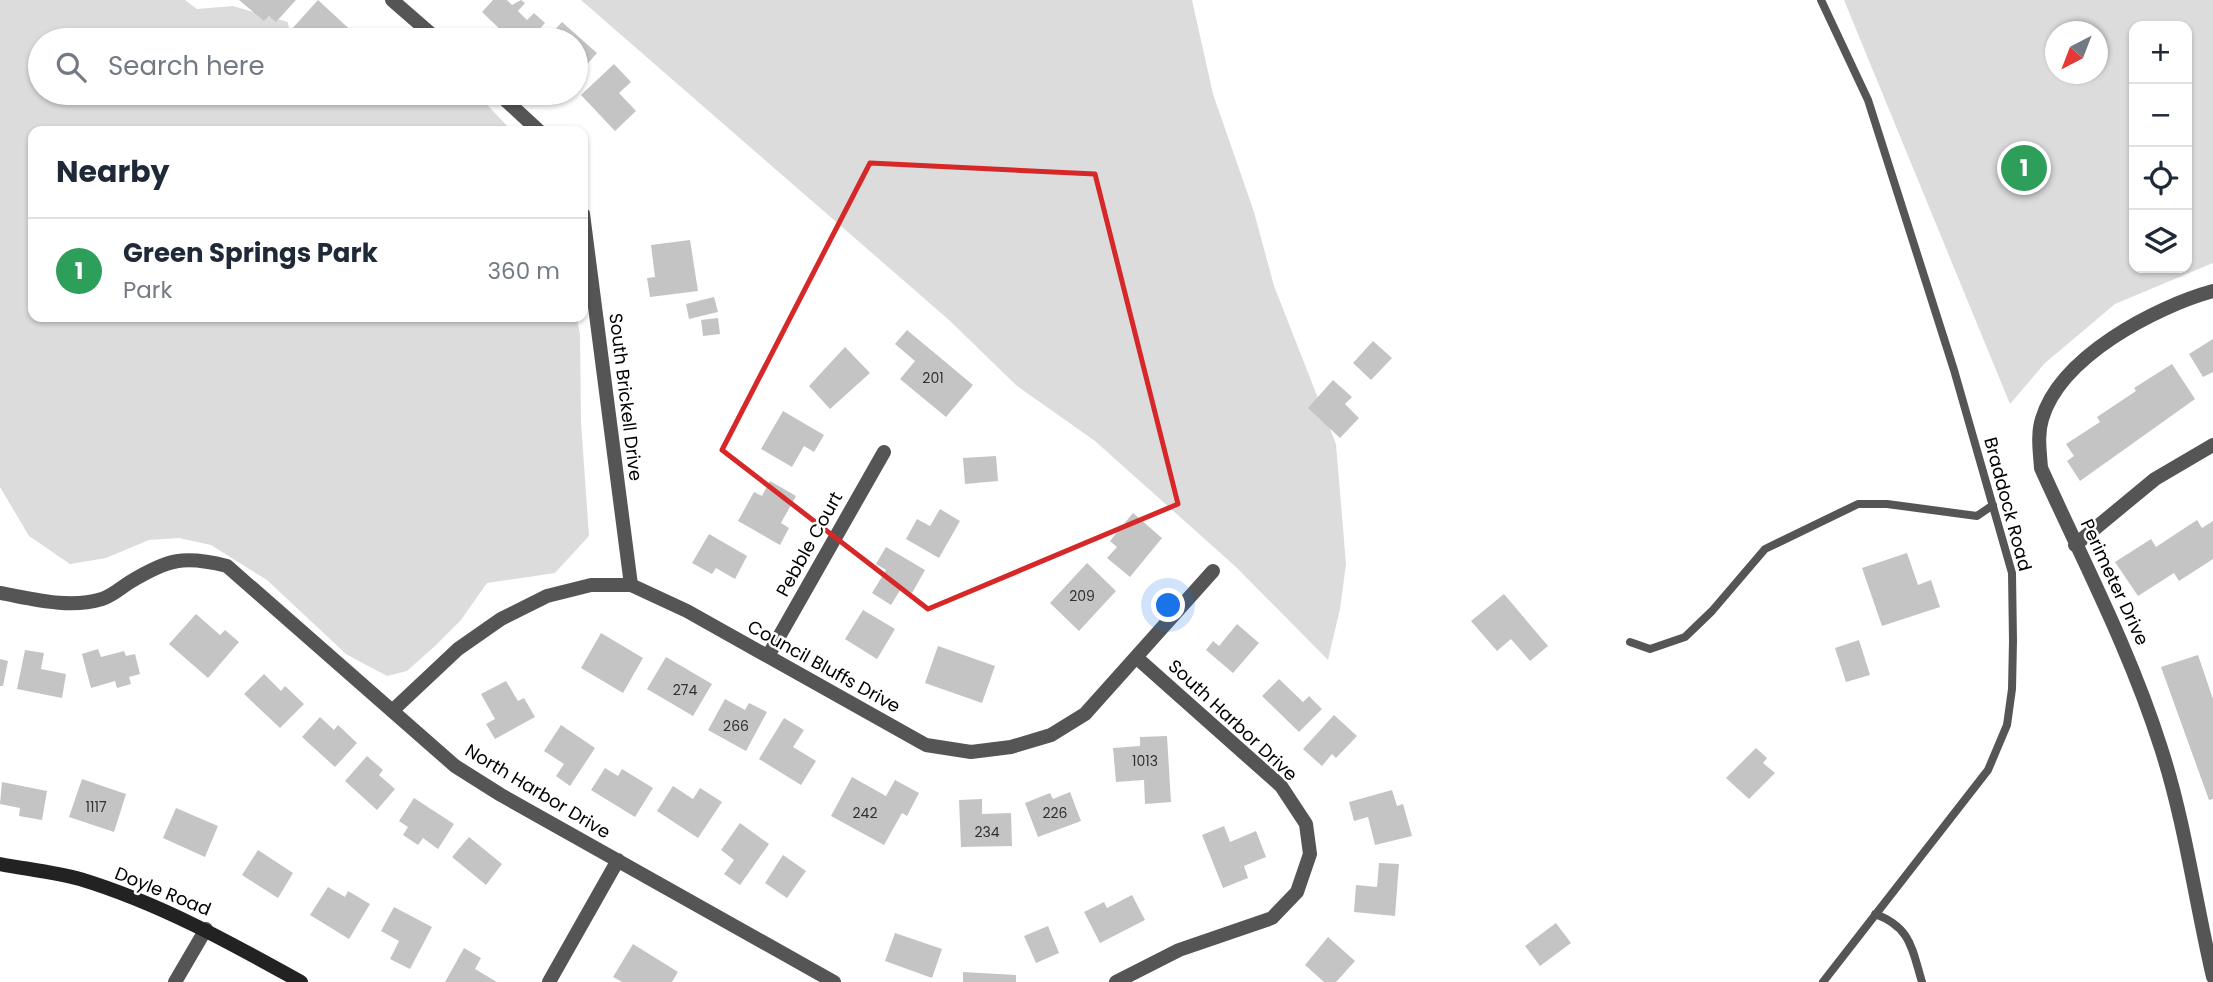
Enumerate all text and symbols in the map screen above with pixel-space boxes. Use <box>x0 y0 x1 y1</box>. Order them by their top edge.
north arrow <box>2045 21 2108 84</box>
map controls <box>2129 21 2192 273</box>
button: + <box>2129 21 2192 84</box>
search box <box>28 28 588 105</box>
icon: search <box>52 48 90 86</box>
text: Search here <box>108 48 265 84</box>
button: − <box>2129 84 2192 147</box>
pin: 1 <box>2001 142 2047 194</box>
button: locate <box>2129 147 2192 210</box>
text: Nearby <box>56 150 170 193</box>
button: layers <box>2129 210 2192 273</box>
text: Green Springs Park <box>123 235 378 271</box>
text: 1 <box>75 255 83 287</box>
text: 360 m <box>488 255 560 287</box>
text: Park <box>123 274 172 306</box>
street label: South Brickell Drive <box>603 312 649 482</box>
house number: 201 <box>922 368 944 388</box>
street label: Braddock Road <box>1978 434 2038 574</box>
street label: Pebble Court <box>770 487 848 601</box>
street label: Perimeter Drive <box>2075 515 2155 649</box>
house number: 209 <box>1069 586 1095 606</box>
your location <box>1151 588 1185 622</box>
street label: Council Bluffs Drive <box>743 614 905 718</box>
street label: South Harbor Drive <box>1163 654 1303 786</box>
house number: 274 <box>673 680 697 700</box>
house number: 266 <box>723 716 749 736</box>
street label: North Harbor Drive <box>461 738 615 844</box>
house number: 1013 <box>1132 751 1158 771</box>
house number: 1117 <box>85 797 107 817</box>
house number: 242 <box>853 803 877 823</box>
house number: 226 <box>1043 803 1068 823</box>
house number: 234 <box>974 822 1000 842</box>
street label: Doyle Road <box>111 860 215 922</box>

